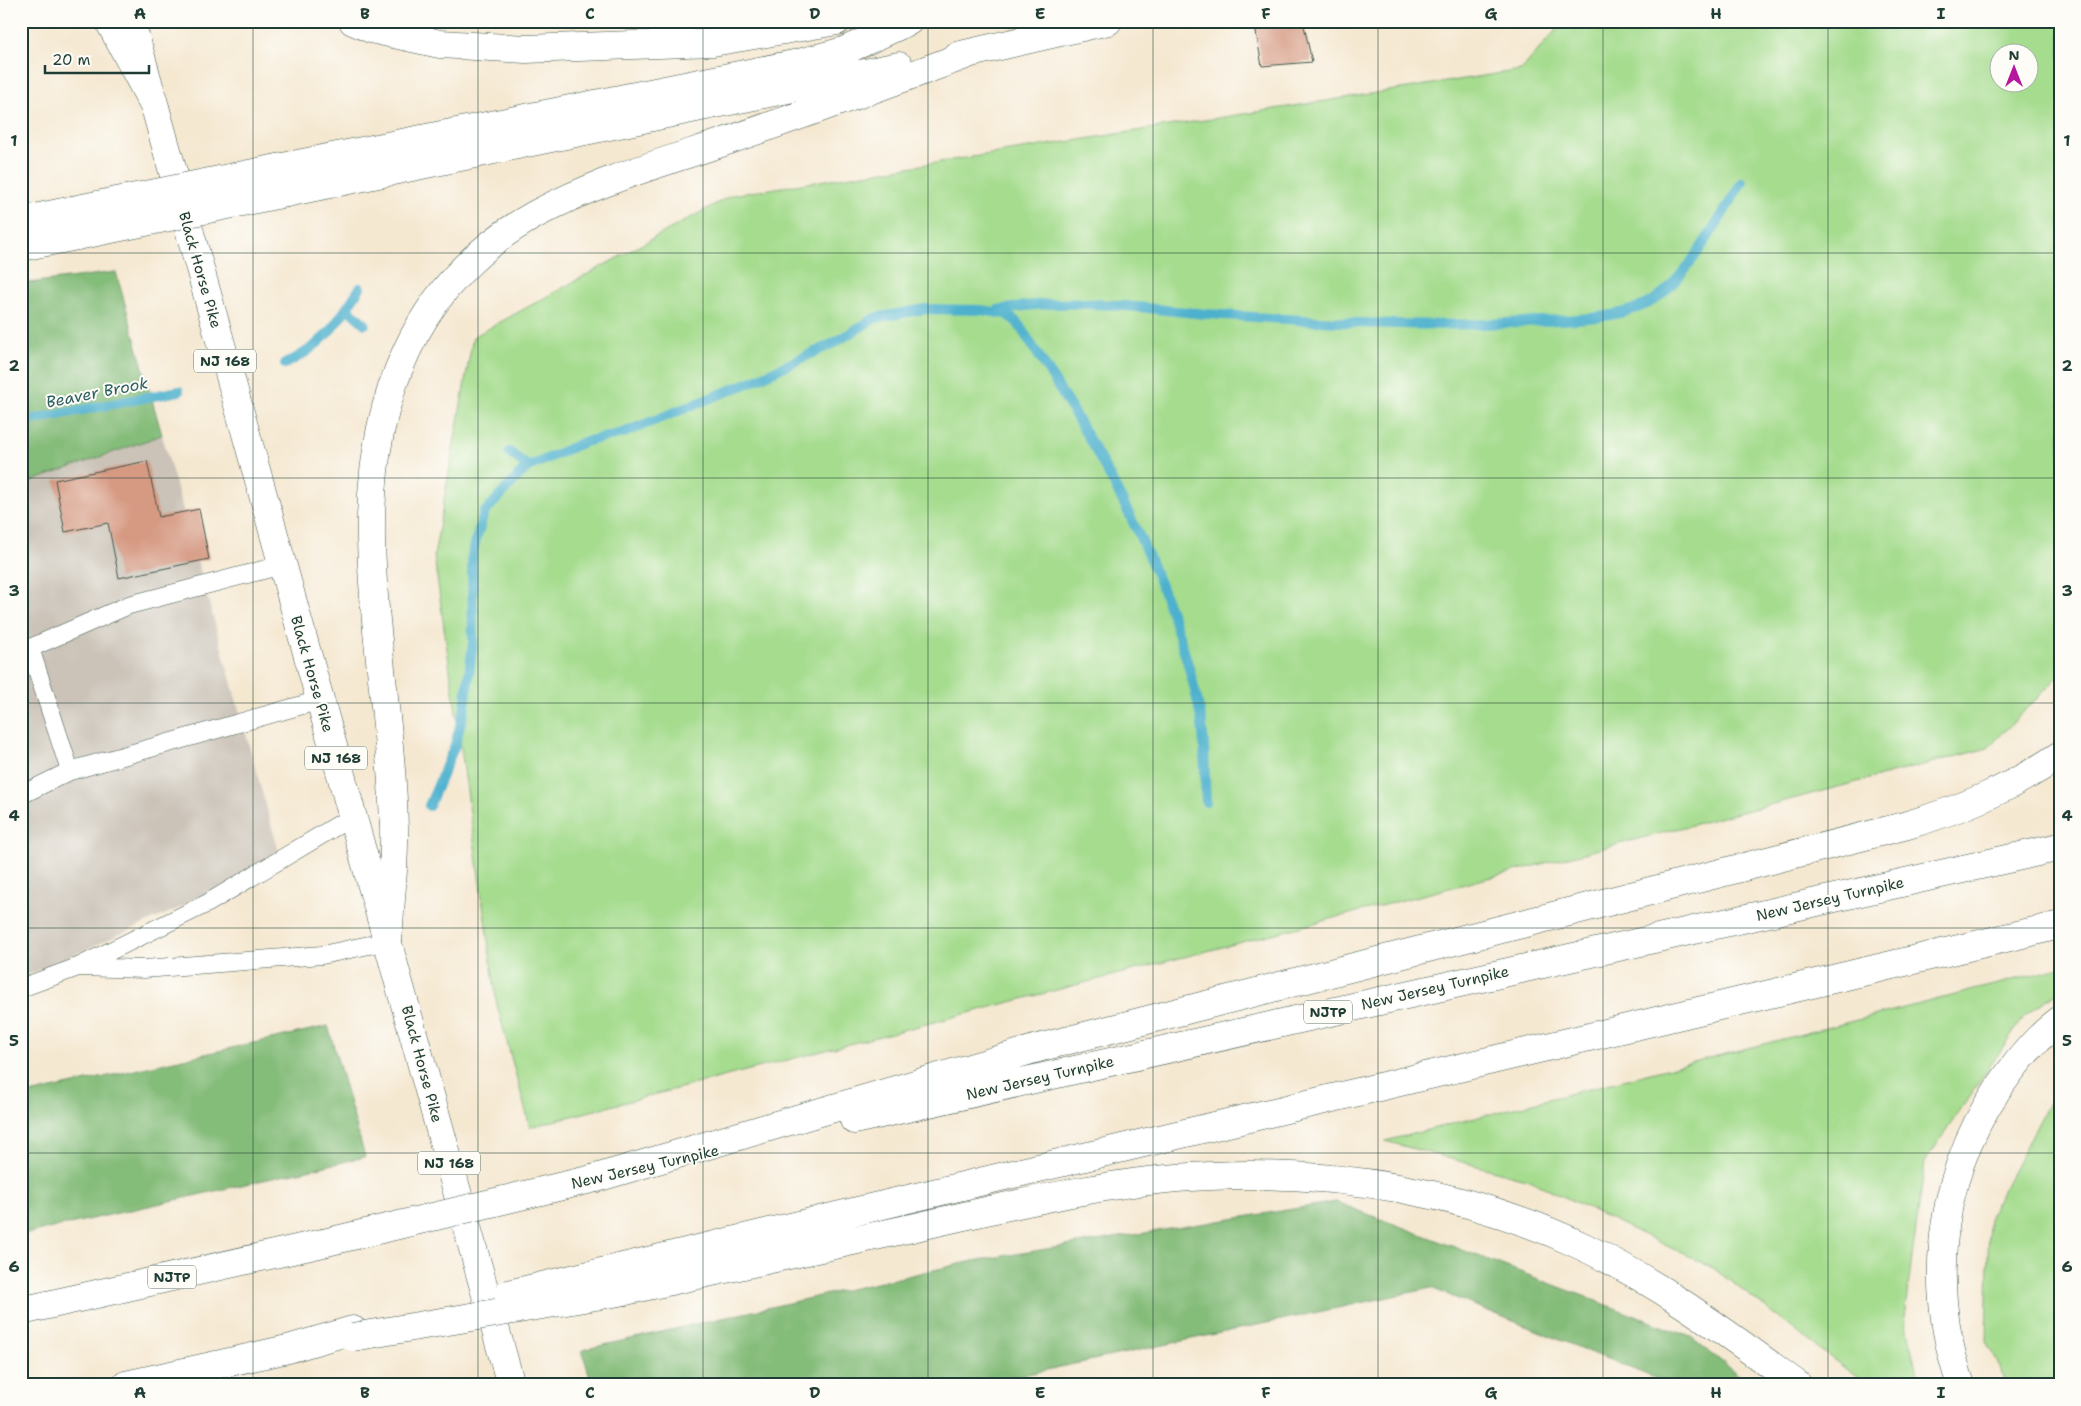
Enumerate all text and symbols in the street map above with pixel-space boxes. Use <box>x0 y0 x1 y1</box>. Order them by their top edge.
text: A <box>134 3 146 24</box>
text: B <box>360 3 370 24</box>
text: C <box>585 3 595 24</box>
text: D <box>809 3 821 24</box>
text: E <box>1035 3 1045 24</box>
text: F <box>1261 3 1271 24</box>
text: G <box>1485 3 1498 24</box>
text: H <box>1710 3 1722 24</box>
text: I <box>1937 3 1946 24</box>
scale bar <box>45 42 149 74</box>
north arrow <box>1988 42 2038 92</box>
text: N <box>2008 46 2020 64</box>
text: 20 m <box>52 50 91 70</box>
text: 1 <box>10 130 18 151</box>
text: 1 <box>2063 130 2071 151</box>
street label: Black Horse Pike <box>174 209 226 331</box>
road number: NJ 168 <box>194 350 256 372</box>
text: 2 <box>8 355 20 376</box>
text: 2 <box>2061 355 2073 376</box>
water label: Beaver Brook <box>44 372 150 413</box>
text: 3 <box>8 580 20 601</box>
text: 3 <box>2061 580 2073 601</box>
street label: Black Horse Pike <box>286 613 338 735</box>
road number: NJ 168 <box>305 746 367 770</box>
text: 4 <box>8 805 20 826</box>
text: 4 <box>2061 805 2073 826</box>
street label: New Jersey Turnpike <box>1754 872 1906 926</box>
street label: New Jersey Turnpike <box>1359 961 1511 1015</box>
road number: NJTP <box>1304 1000 1352 1024</box>
street label: Black Horse Pike <box>397 1003 447 1125</box>
text: 5 <box>9 1030 19 1051</box>
text: 5 <box>2062 1030 2072 1051</box>
street label: New Jersey Turnpike <box>964 1051 1116 1105</box>
street label: New Jersey Turnpike <box>569 1140 721 1194</box>
road number: NJ 168 <box>418 1152 480 1174</box>
text: 6 <box>8 1256 20 1277</box>
text: 6 <box>2061 1256 2073 1277</box>
road number: NJTP <box>148 1266 196 1288</box>
text: A <box>134 1382 146 1403</box>
text: B <box>360 1382 370 1403</box>
text: C <box>585 1382 595 1403</box>
text: D <box>809 1382 821 1403</box>
text: E <box>1035 1382 1045 1403</box>
text: F <box>1261 1382 1271 1403</box>
text: G <box>1485 1382 1498 1403</box>
text: H <box>1710 1382 1722 1403</box>
text: I <box>1937 1382 1946 1403</box>

